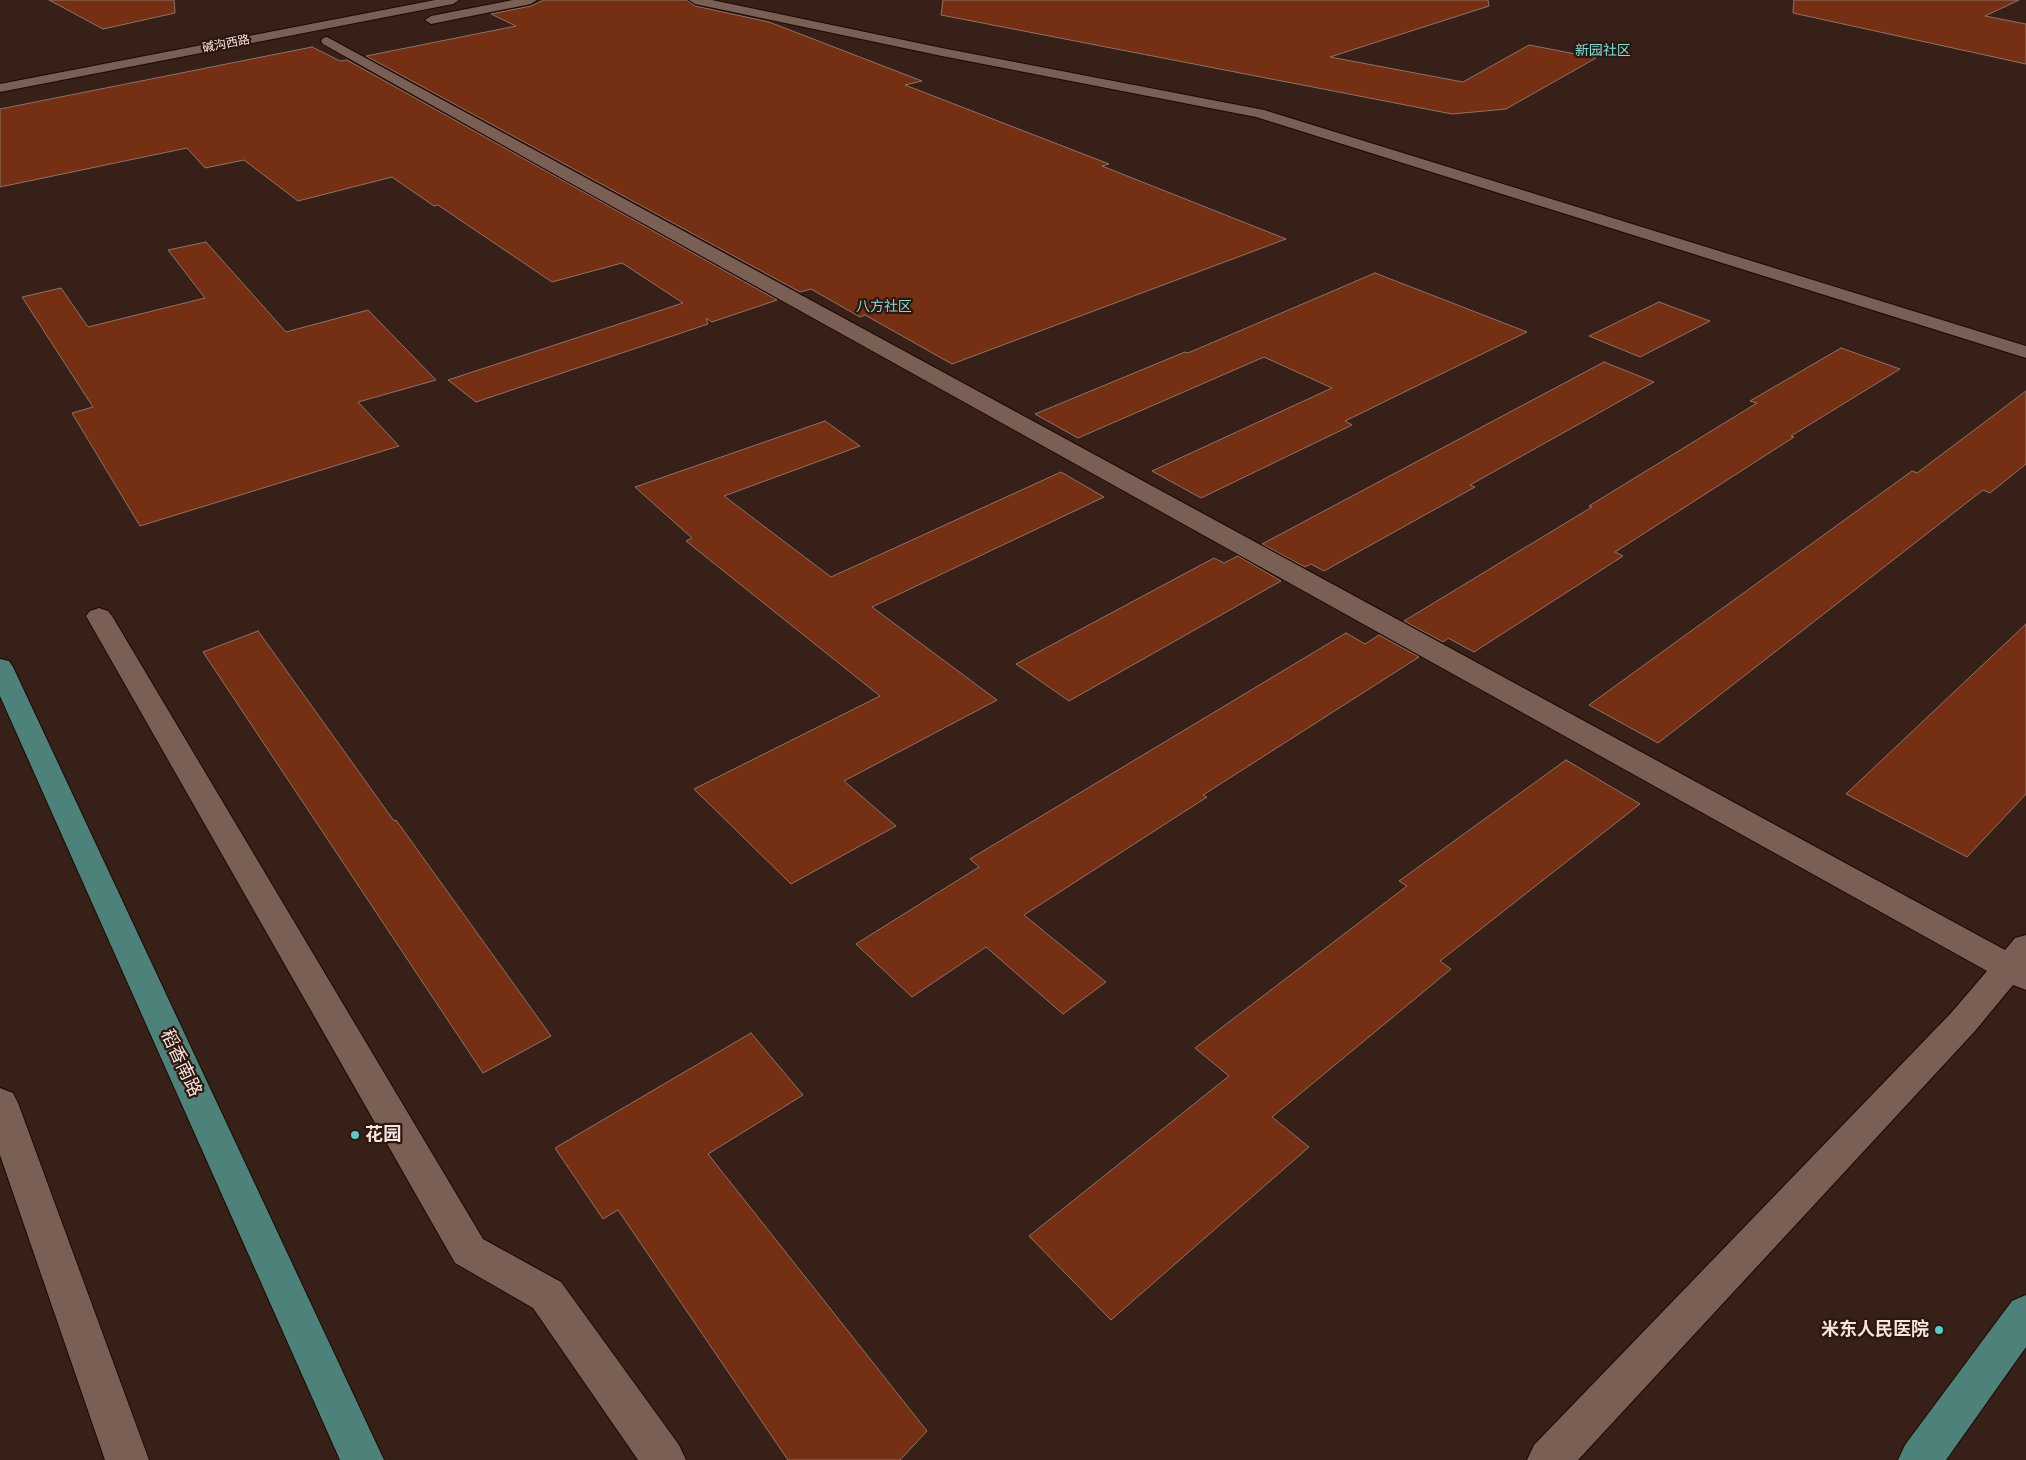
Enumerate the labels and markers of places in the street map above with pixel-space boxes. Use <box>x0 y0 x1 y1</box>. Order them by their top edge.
place label: 花园 <box>365 1124 401 1146</box>
marker: 花园 <box>349 1129 361 1141</box>
place label: 米东人民医院 <box>1821 1319 1929 1341</box>
marker: 米东人民医院 <box>1933 1324 1945 1336</box>

